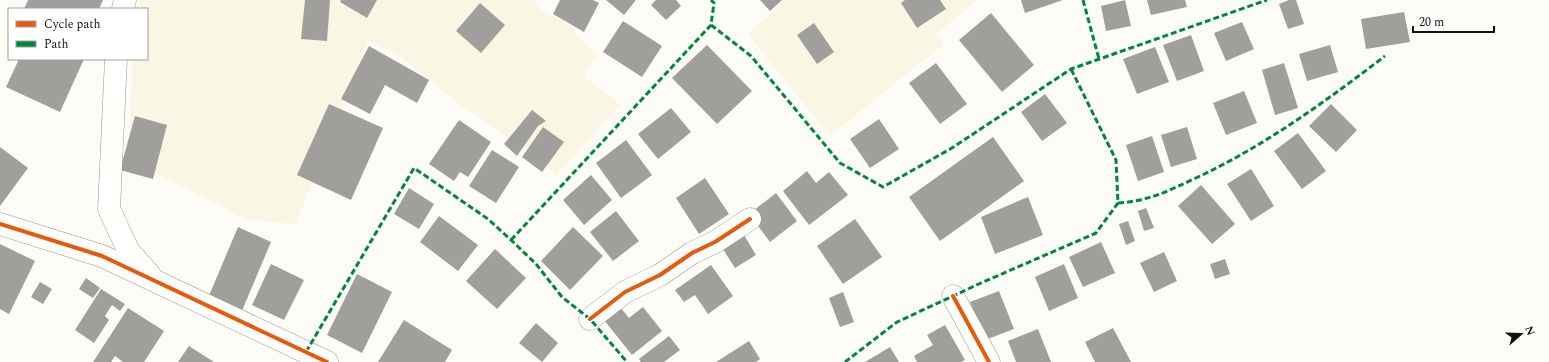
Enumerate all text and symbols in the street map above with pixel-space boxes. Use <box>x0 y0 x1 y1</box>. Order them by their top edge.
legend <box>8 8 148 60</box>
scale bar <box>1413 8 1494 34</box>
text: 20 m <box>1419 13 1444 32</box>
text: Cycle path <box>44 15 101 34</box>
text: Path <box>44 35 69 54</box>
north arrow <box>1501 314 1541 354</box>
text: N <box>1520 324 1539 338</box>

